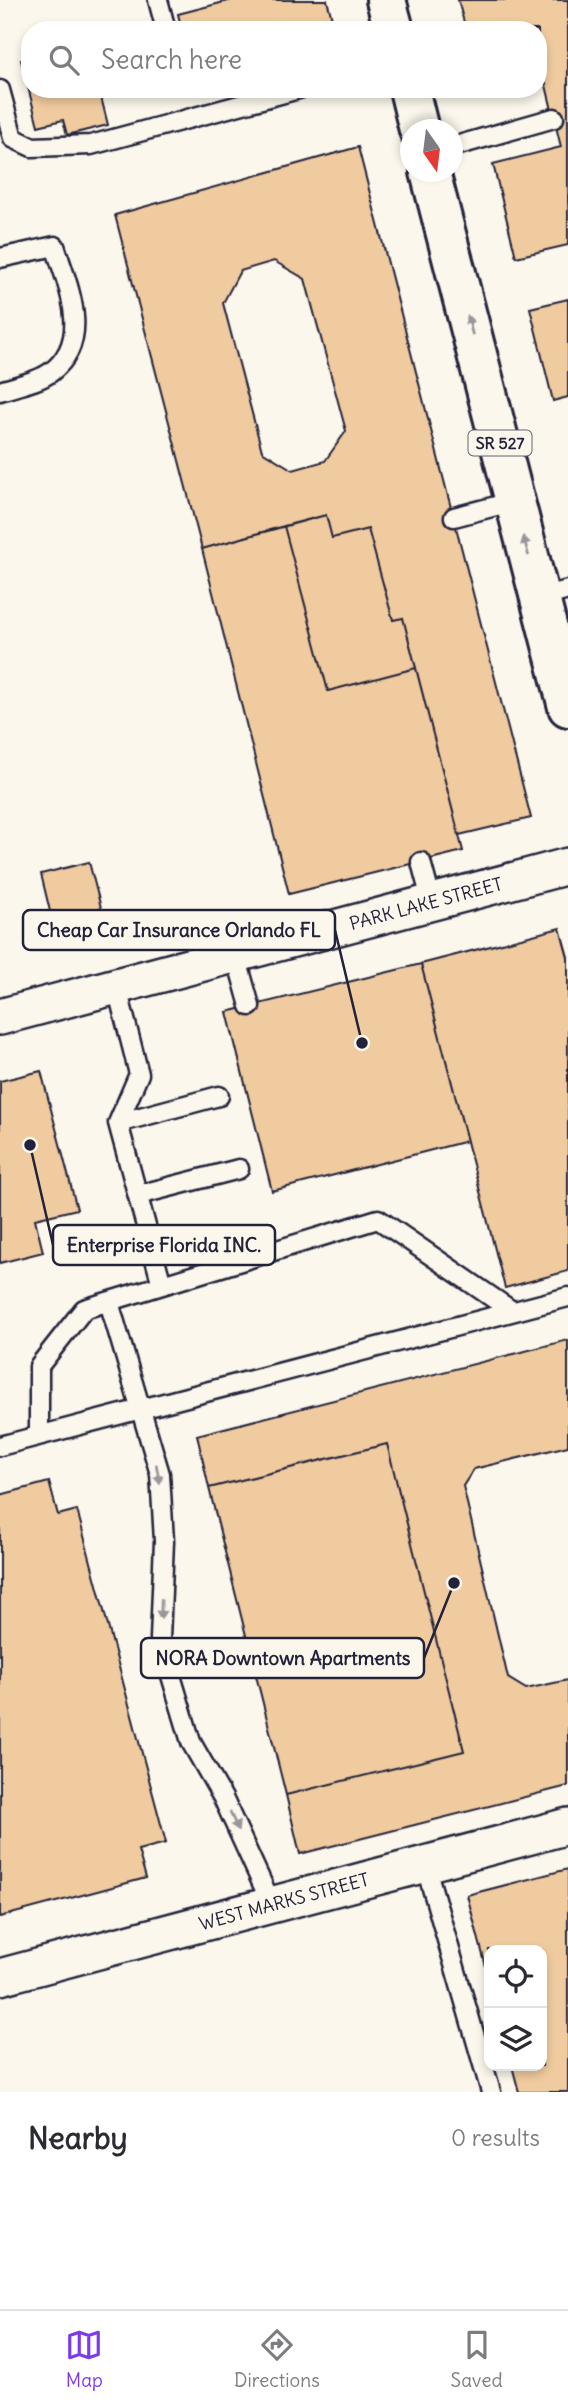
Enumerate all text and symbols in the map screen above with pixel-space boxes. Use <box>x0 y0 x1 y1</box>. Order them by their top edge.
search box <box>21 21 547 98</box>
icon: search <box>45 41 83 79</box>
text: Search here <box>101 43 242 76</box>
north arrow <box>400 119 463 182</box>
one-way arrow <box>464 314 475 336</box>
road number: SR 527 <box>468 430 532 456</box>
one-way arrow <box>520 534 531 556</box>
street label: PARK LAKE STREET <box>347 872 505 935</box>
callout: Cheap Car Insurance Orlando FL <box>23 910 335 950</box>
text: Cheap Car Insurance Orlando FL <box>37 918 322 942</box>
callout: Enterprise Florida INC. <box>53 1225 275 1265</box>
text: Enterprise Florida INC. <box>67 1233 261 1257</box>
one-way arrow <box>153 1463 164 1485</box>
one-way arrow <box>156 1598 167 1620</box>
callout: NORA Downtown Apartments <box>141 1638 424 1678</box>
text: NORA Downtown Apartments <box>156 1646 411 1670</box>
one-way arrow <box>228 1811 240 1831</box>
street label: WEST MARKS STREET <box>196 1868 371 1935</box>
map controls <box>484 1945 547 2071</box>
button: locate <box>484 1945 547 2008</box>
button: layers <box>484 2008 547 2071</box>
text: Nearby <box>28 2119 128 2157</box>
text: 0 results <box>451 2123 540 2152</box>
tab: Map <box>65 2326 103 2392</box>
tab: Directions <box>234 2326 320 2392</box>
tab: Saved <box>451 2326 503 2392</box>

